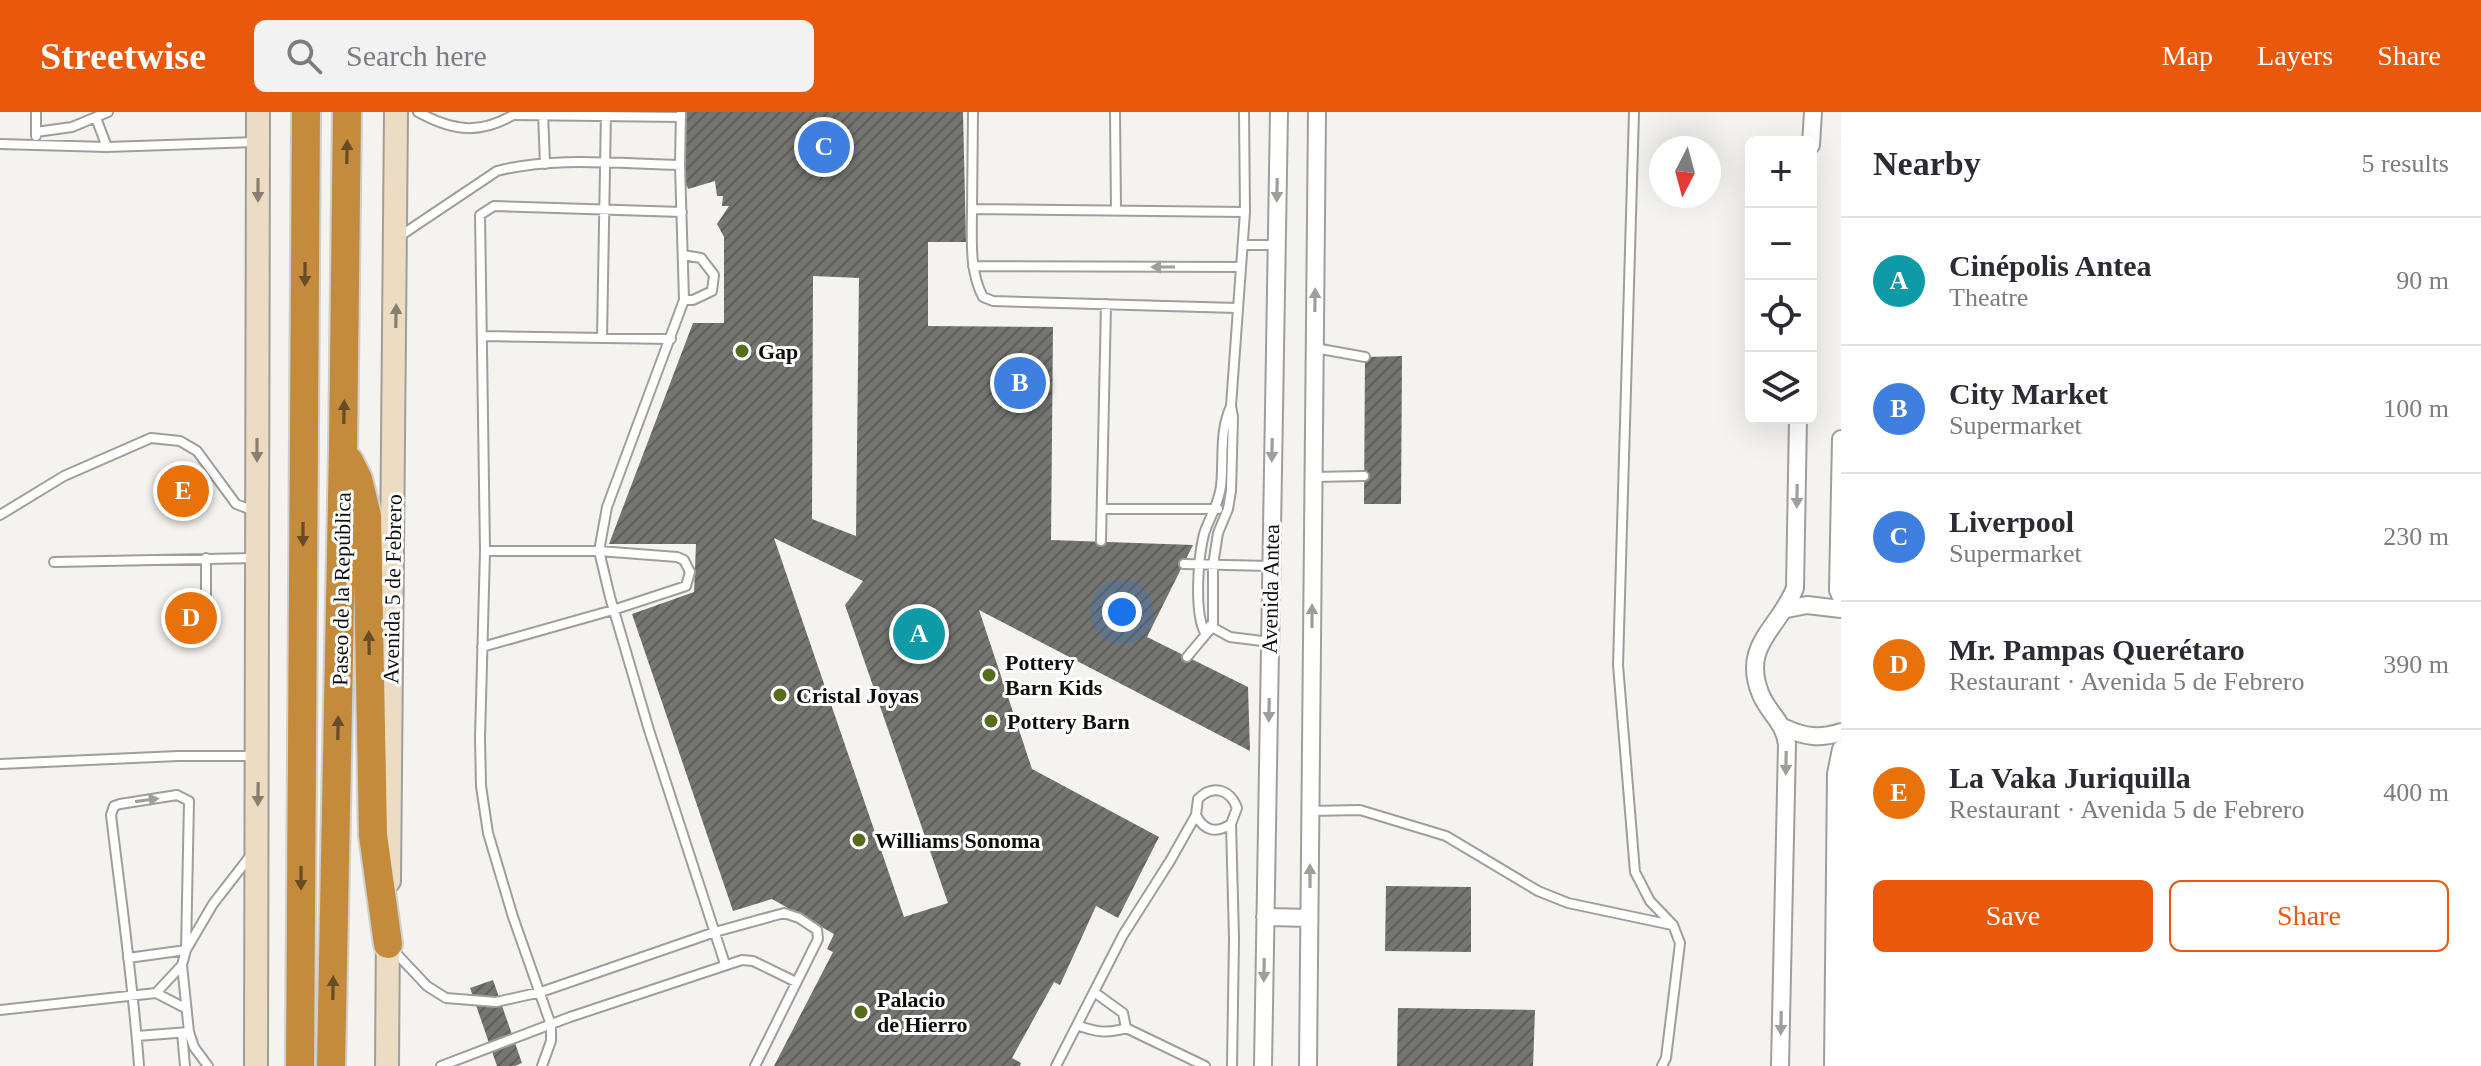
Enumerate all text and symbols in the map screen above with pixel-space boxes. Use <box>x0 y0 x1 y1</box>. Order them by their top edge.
search box <box>254 20 814 92</box>
icon: search <box>282 34 326 78</box>
text: Streetwise <box>40 35 206 77</box>
text: Search here <box>346 39 487 72</box>
text: Map <box>2162 40 2213 71</box>
text: Layers <box>2257 40 2333 71</box>
text: Share <box>2377 40 2441 71</box>
pin: C <box>798 117 850 177</box>
north arrow <box>1649 136 1721 208</box>
map controls <box>1745 136 1817 424</box>
button: + <box>1745 136 1817 208</box>
one-way arrow <box>340 139 353 164</box>
text: Nearby <box>1873 145 1981 182</box>
text: 5 results <box>2362 149 2449 178</box>
one-way arrow <box>252 178 264 203</box>
one-way arrow <box>1271 178 1284 203</box>
button: − <box>1745 208 1817 280</box>
text: Cinépolis Antea <box>1949 249 2152 282</box>
one-way arrow <box>1150 261 1175 273</box>
one-way arrow <box>299 262 311 287</box>
text: A <box>1890 266 1908 295</box>
text: 90 m <box>2396 266 2449 295</box>
button: locate <box>1745 280 1817 352</box>
text: Theatre <box>1949 283 2028 312</box>
one-way arrow <box>1309 287 1321 312</box>
one-way arrow <box>390 303 402 328</box>
place label: Gap <box>758 339 798 364</box>
marker: Gap <box>733 342 751 360</box>
button: layers <box>1745 352 1817 424</box>
pin: B <box>994 353 1046 413</box>
text: City Market <box>1949 377 2108 410</box>
text: B <box>1890 394 1908 423</box>
text: 100 m <box>2383 394 2449 423</box>
one-way arrow <box>338 399 350 424</box>
text: Supermarket <box>1949 411 2082 440</box>
one-way arrow <box>251 438 263 463</box>
one-way arrow <box>1266 438 1279 463</box>
pin: E <box>157 461 209 521</box>
one-way arrow <box>1790 484 1803 509</box>
street label: Paseo de la República <box>327 492 356 686</box>
street label: Avenida 5 de Febrero <box>378 494 407 684</box>
text: Liverpool <box>1949 505 2074 538</box>
one-way arrow <box>297 522 309 547</box>
text: C <box>1890 522 1908 551</box>
text: 230 m <box>2383 522 2449 551</box>
street label: Avenida Antea <box>1257 524 1284 654</box>
text: Supermarket <box>1949 539 2082 568</box>
pin: D <box>165 588 217 648</box>
your location <box>1102 592 1142 632</box>
one-way arrow <box>1305 603 1318 628</box>
pin: A <box>893 604 945 664</box>
one-way arrow <box>363 630 376 655</box>
text: Mr. Pampas Querétaro <box>1949 633 2245 666</box>
place label: Pottery Barn Kids <box>1005 650 1103 700</box>
text: D <box>1890 650 1908 679</box>
text: 390 m <box>2383 650 2449 679</box>
marker: Pottery Barn Kids <box>980 666 998 684</box>
text: Restaurant · Avenida 5 de Febrero <box>1949 667 2304 696</box>
place label: Cristal Joyas <box>796 683 919 708</box>
marker: Cristal Joyas <box>771 686 789 704</box>
one-way arrow <box>1263 698 1275 723</box>
place label: Pottery Barn <box>1007 709 1130 734</box>
marker: Pottery Barn <box>982 712 1000 730</box>
one-way arrow <box>332 715 344 740</box>
one-way arrow <box>1780 751 1793 776</box>
text: La Vaka Juriquilla <box>1949 761 2191 794</box>
text: E <box>1890 778 1908 807</box>
text: 400 m <box>2383 778 2449 807</box>
one-way arrow <box>252 782 264 807</box>
one-way arrow <box>135 793 160 806</box>
text: Restaurant · Avenida 5 de Febrero <box>1949 795 2304 824</box>
place label: Williams Sonoma <box>875 828 1040 853</box>
marker: Williams Sonoma <box>850 831 868 849</box>
one-way arrow <box>1304 863 1316 888</box>
one-way arrow <box>295 866 307 891</box>
button: Save <box>1873 880 2153 952</box>
button: Share <box>2169 880 2449 952</box>
one-way arrow <box>1258 958 1270 983</box>
one-way arrow <box>326 975 339 1000</box>
place label: Palacio de Hierro <box>877 987 968 1037</box>
marker: Palacio de Hierro <box>852 1003 870 1021</box>
one-way arrow <box>1775 1011 1787 1036</box>

